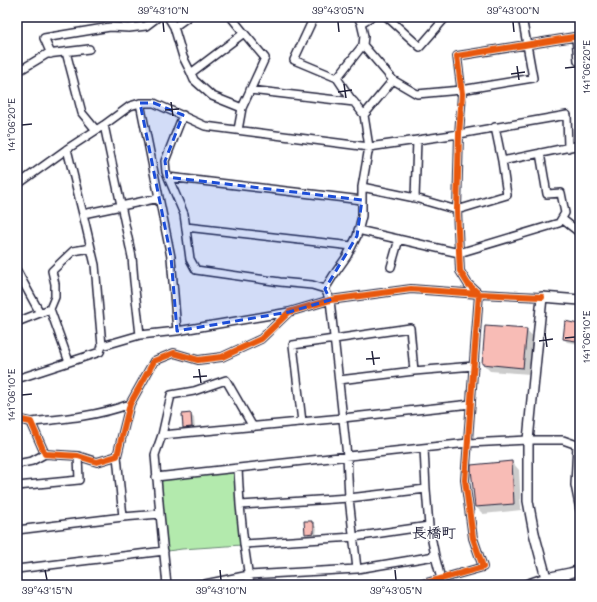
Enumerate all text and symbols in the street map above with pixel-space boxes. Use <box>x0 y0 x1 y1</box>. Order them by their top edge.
text: 39°43'10"N <box>137 3 189 17</box>
text: 39°43'05"N <box>312 3 364 17</box>
text: 39°43'00"N <box>487 3 539 17</box>
text: 141°06'20"E <box>579 40 593 94</box>
text: 141°06'20"E <box>4 98 18 152</box>
text: 141°06'10"E <box>579 310 593 363</box>
text: 141°06'10"E <box>4 368 18 421</box>
district label: 長橋町 <box>411 522 457 542</box>
text: 39°43'15"N <box>22 583 72 597</box>
text: 39°43'10"N <box>195 583 247 597</box>
text: 39°43'05"N <box>370 583 422 597</box>

